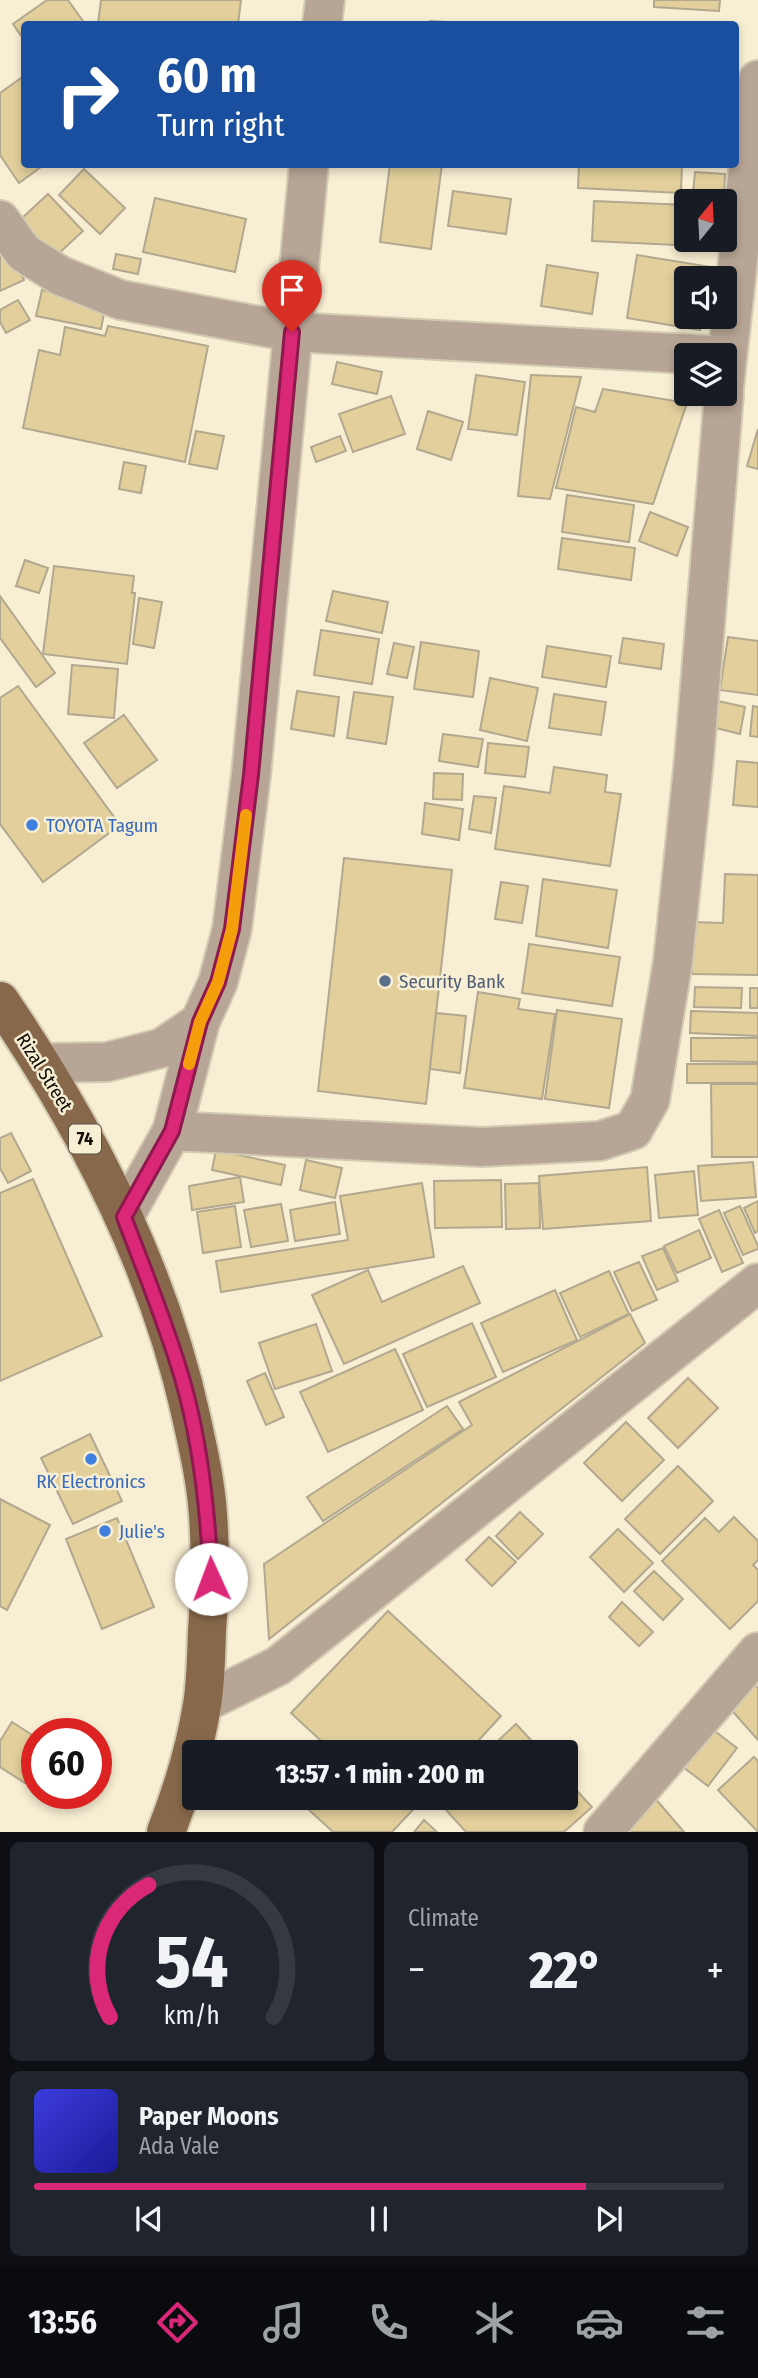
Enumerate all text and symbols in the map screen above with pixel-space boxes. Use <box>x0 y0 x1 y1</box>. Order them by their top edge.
text: 60 m <box>157 46 257 105</box>
icon: right <box>42 49 133 140</box>
text: Turn right <box>157 106 284 144</box>
north arrow <box>674 189 737 252</box>
map controls <box>674 189 737 406</box>
pin <box>262 260 322 332</box>
button: sound <box>674 266 737 329</box>
icon: arrive <box>273 271 311 309</box>
button: layers <box>674 343 737 406</box>
place label: TOYOTA Tagum <box>46 814 158 837</box>
marker: TOYOTA Tagum <box>24 817 40 833</box>
place label: Security Bank <box>399 970 505 993</box>
marker: Security Bank <box>377 973 393 989</box>
street label: Rizal Street <box>12 1029 78 1116</box>
road number: 74 <box>69 1124 101 1154</box>
marker: RK Electronics <box>83 1451 99 1467</box>
place label: RK Electronics <box>36 1470 146 1493</box>
place label: Julie's <box>119 1520 165 1543</box>
marker: Julie's <box>97 1523 113 1539</box>
position arrow <box>174 1542 248 1616</box>
speed limit sign: 60 <box>21 1718 112 1809</box>
text: 13:57 · 1 min · 200 m <box>275 1759 485 1790</box>
text: Climate <box>408 1904 479 1932</box>
text: 54 <box>155 1920 229 2007</box>
text: 22° <box>529 1939 603 2002</box>
text: − <box>408 1947 425 1993</box>
text: + <box>707 1947 724 1993</box>
text: km/h <box>164 2001 220 2031</box>
text: Paper Moons <box>139 2101 279 2132</box>
text: Ada Vale <box>139 2132 219 2160</box>
icon: previous <box>130 2200 168 2238</box>
icon: pause <box>360 2200 398 2238</box>
icon: next <box>590 2200 628 2238</box>
icon: directions <box>153 2298 202 2347</box>
icon: music <box>259 2298 308 2347</box>
icon: phone <box>364 2298 413 2347</box>
icon: climate <box>470 2298 519 2347</box>
icon: car <box>575 2298 624 2347</box>
icon: filters <box>681 2298 730 2347</box>
text: 13:56 <box>28 2303 97 2341</box>

